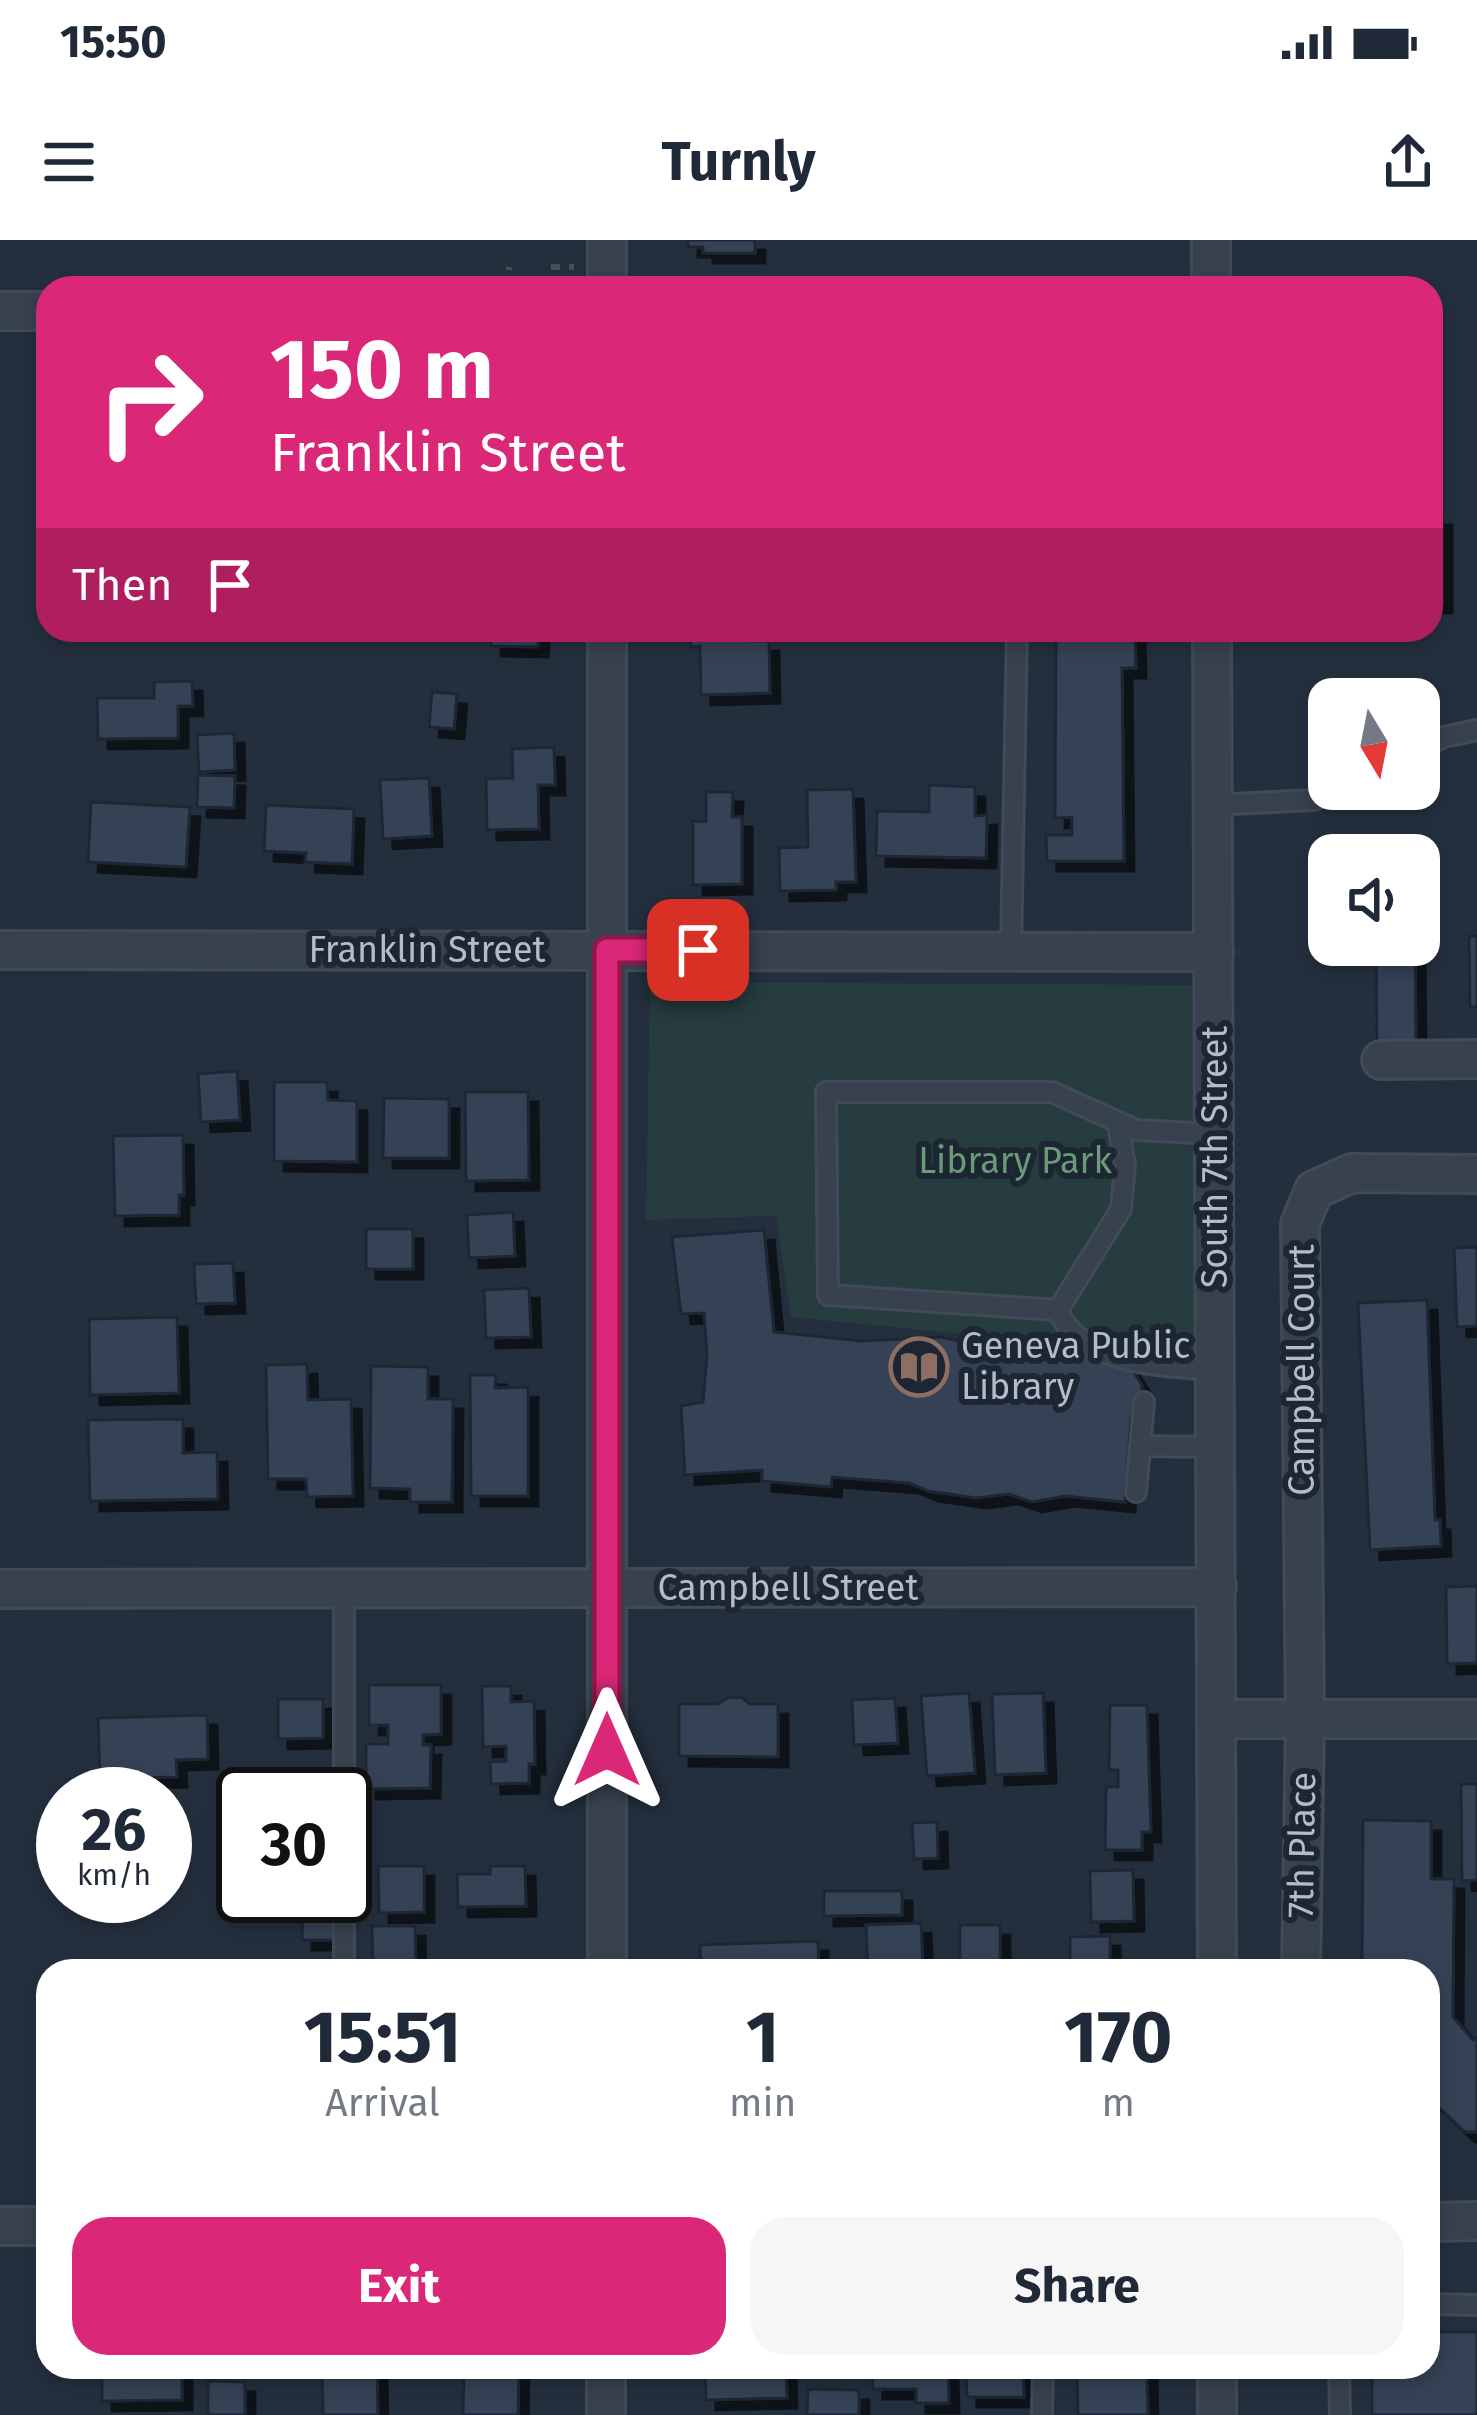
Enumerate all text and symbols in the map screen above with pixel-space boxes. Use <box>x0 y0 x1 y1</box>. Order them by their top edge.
text: 15:50 <box>60 15 167 69</box>
icon: menu <box>36 129 102 195</box>
icon: share <box>1375 129 1441 195</box>
text: Turnly <box>661 130 816 194</box>
text: 150 m <box>270 319 494 420</box>
icon: right <box>72 324 228 480</box>
text: Franklin Street <box>270 421 626 485</box>
icon: arrive <box>197 552 263 618</box>
text: Then <box>72 558 173 612</box>
north arrow <box>1308 678 1440 810</box>
map controls <box>1308 678 1440 966</box>
button: sound <box>1308 834 1440 966</box>
pin <box>647 899 749 1001</box>
icon: arrive <box>665 917 731 983</box>
street label: Franklin Street <box>308 928 546 972</box>
street label: South 7th Street <box>1193 1026 1237 1288</box>
park label: Library Park <box>918 1139 1112 1183</box>
street label: Campbell Court <box>1280 1244 1324 1496</box>
place label: Geneva Public Library <box>961 1324 1190 1409</box>
library icon: Geneva Public Library <box>888 1336 950 1398</box>
street label: Campbell Street <box>658 1566 918 1610</box>
position arrow <box>544 1687 670 1813</box>
speed limit sign: 30 <box>216 1767 372 1923</box>
street label: 7th Place <box>1279 1772 1325 1918</box>
text: 26 <box>82 1794 146 1866</box>
text: km/h <box>77 1857 151 1893</box>
text: 15:51 <box>304 1995 461 2081</box>
text: 1 <box>746 1995 779 2081</box>
text: 170 <box>1064 1995 1172 2081</box>
text: Arrival <box>325 2080 440 2126</box>
text: min <box>729 2080 796 2126</box>
text: m <box>1101 2080 1135 2126</box>
button: Exit <box>72 2217 726 2355</box>
button: Share <box>750 2217 1404 2355</box>

